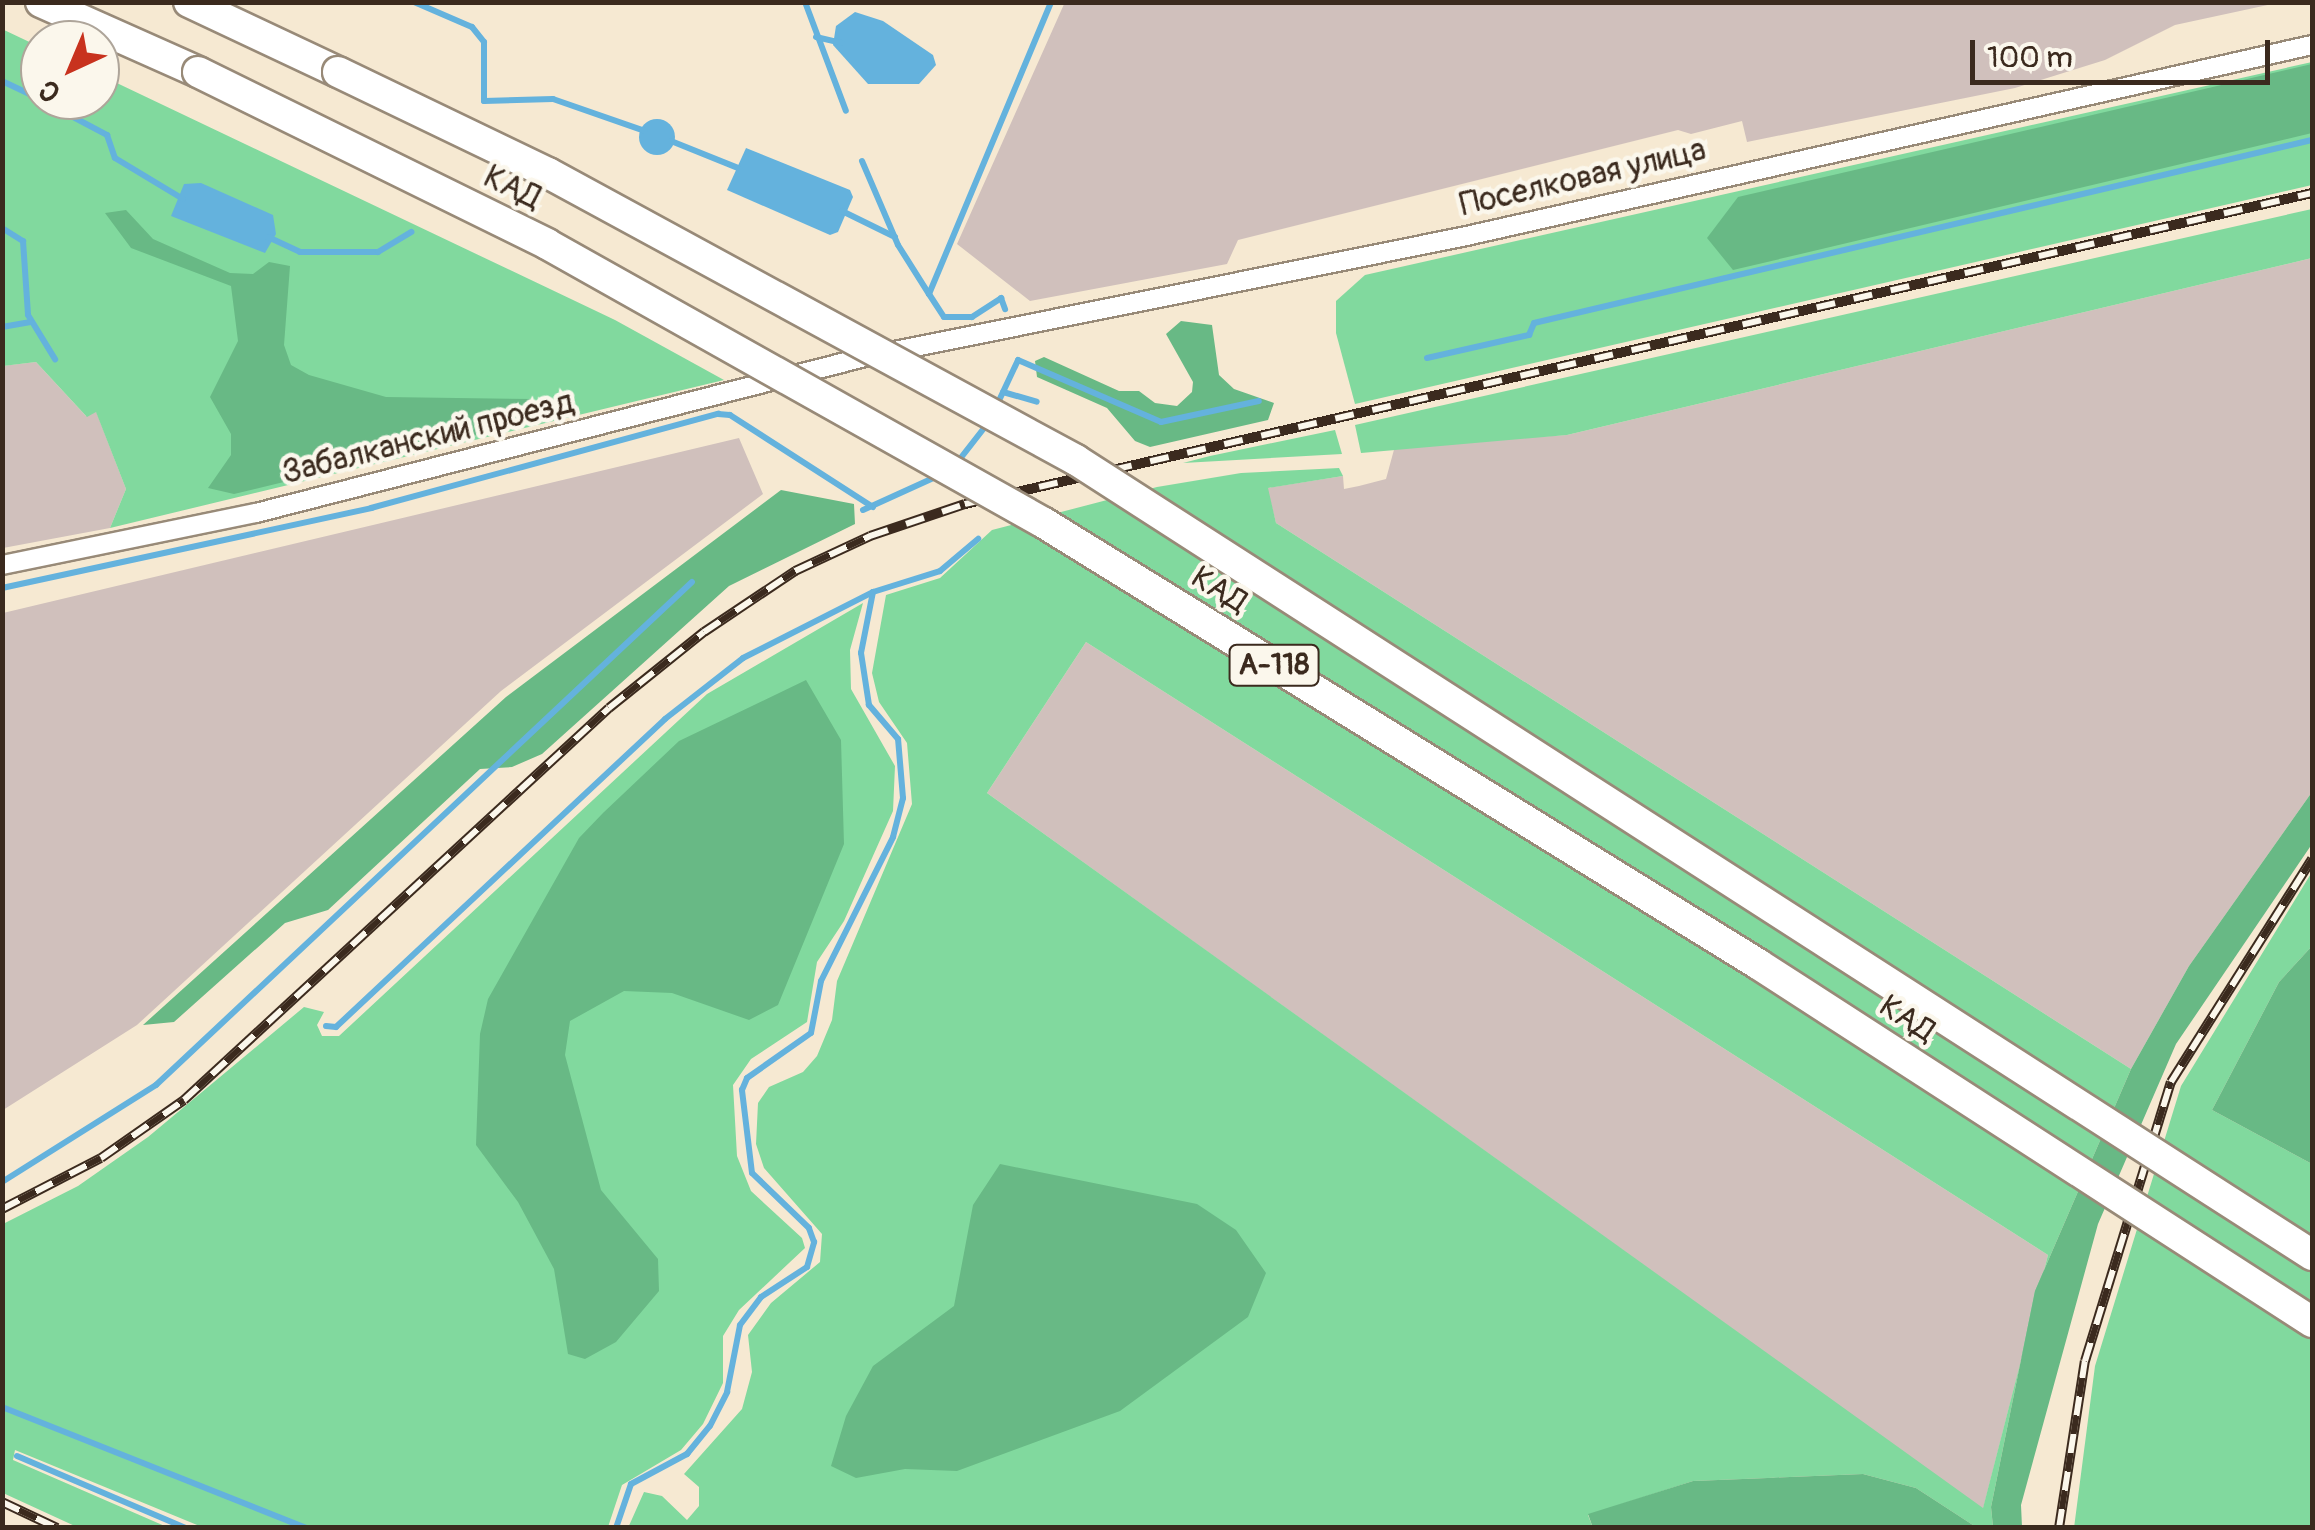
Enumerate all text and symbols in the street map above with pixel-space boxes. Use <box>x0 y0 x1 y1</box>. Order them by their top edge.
north arrow <box>20 20 120 120</box>
scale bar <box>1975 20 2275 82</box>
text: 100 m <box>1987 39 2073 76</box>
text: С <box>32 72 69 109</box>
street label: Поселковая улица <box>1456 131 1710 225</box>
street label: КАД <box>477 158 547 218</box>
street label: Забалканский проезд <box>278 383 578 493</box>
street label: КАД <box>1184 558 1254 622</box>
road number: А-118 <box>1226 640 1322 690</box>
street label: КАД <box>1872 987 1942 1051</box>

